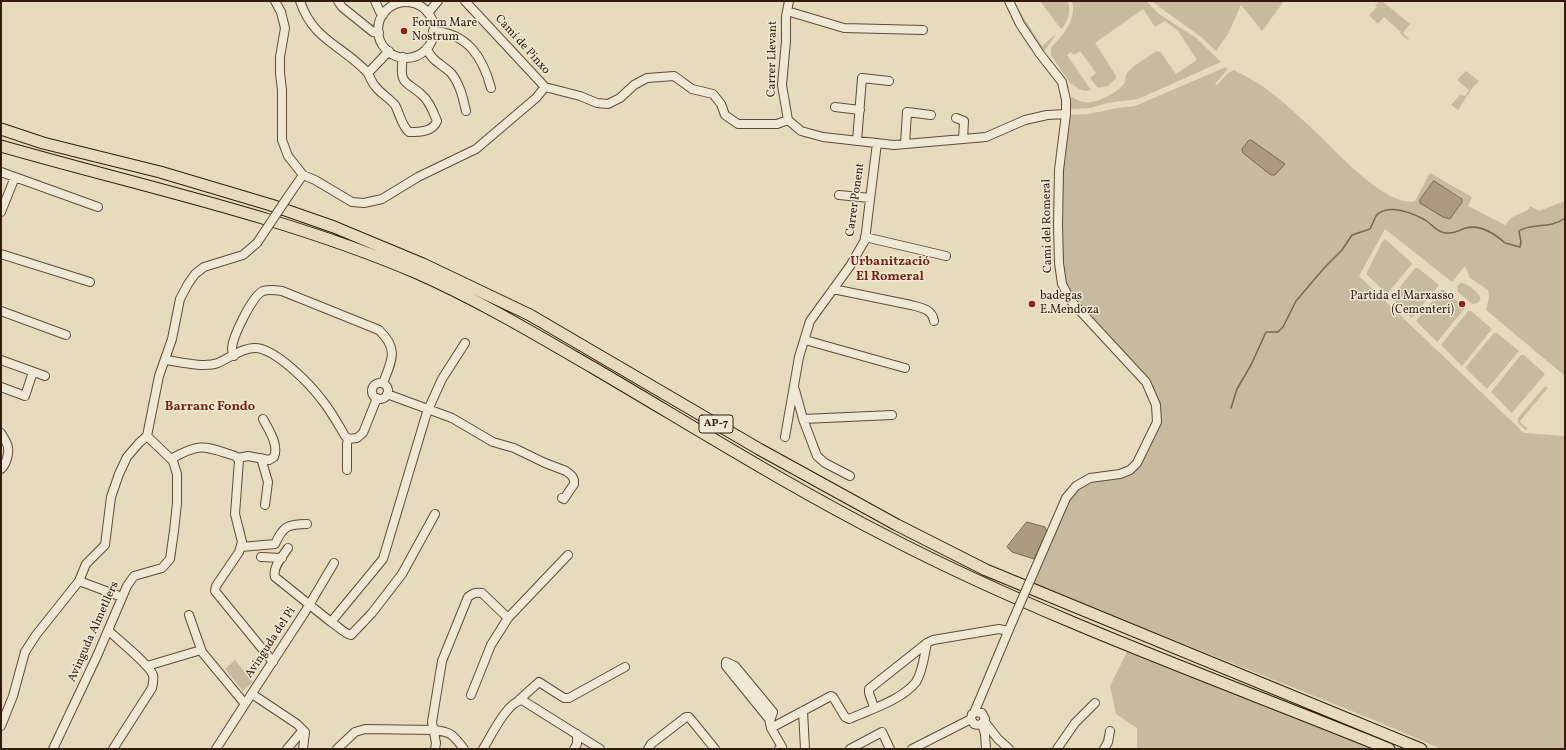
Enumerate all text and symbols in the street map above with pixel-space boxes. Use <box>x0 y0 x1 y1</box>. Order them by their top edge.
street label: Camí de Pinxo <box>491 12 553 78</box>
place label: Forum Mare Nostrum <box>412 17 477 45</box>
street label: Carrer Llevant <box>765 21 781 97</box>
marker: Forum Mare Nostrum <box>399 26 409 36</box>
street label: Carrer Ponent <box>844 162 868 238</box>
street label: Camí del Romeral <box>1040 179 1056 273</box>
district label: Urbanització El Romeral <box>850 255 930 286</box>
place label: badegas E.Mendoza <box>1040 290 1099 318</box>
place label: Partida el Marxasso (Cementeri) <box>1350 290 1454 318</box>
marker: badegas E.Mendoza <box>1027 299 1037 309</box>
marker: Partida el Marxasso (Cementeri) <box>1457 299 1467 309</box>
district label: Barranc Fondo <box>165 400 255 416</box>
road number: AP-7 <box>699 415 733 433</box>
street label: Avinguda Almetllers <box>65 580 123 684</box>
street label: Avinguda del Pi <box>243 605 299 681</box>

